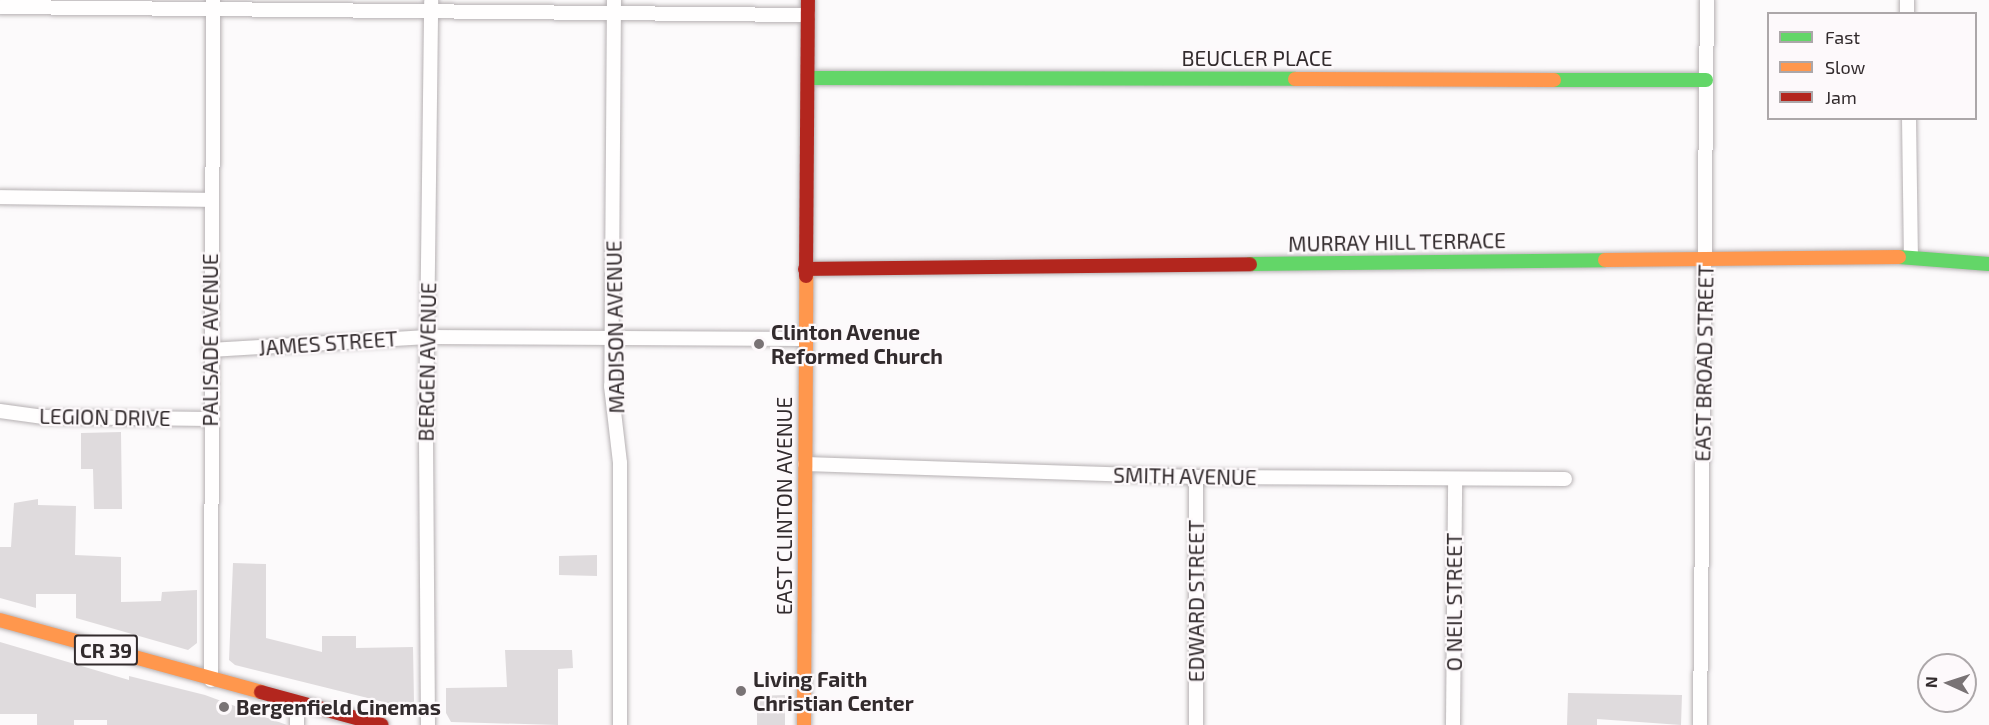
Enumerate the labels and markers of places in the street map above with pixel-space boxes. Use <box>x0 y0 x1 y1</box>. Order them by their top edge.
place label: Clinton Avenue Reformed Church <box>771 319 943 369</box>
marker: Clinton Avenue Reformed Church <box>752 337 766 351</box>
place label: Living Faith Christian Center <box>753 666 914 716</box>
marker: Living Faith Christian Center <box>734 684 748 698</box>
place label: Bergenfield Cinemas <box>236 694 441 720</box>
marker: Bergenfield Cinemas <box>217 700 231 714</box>

